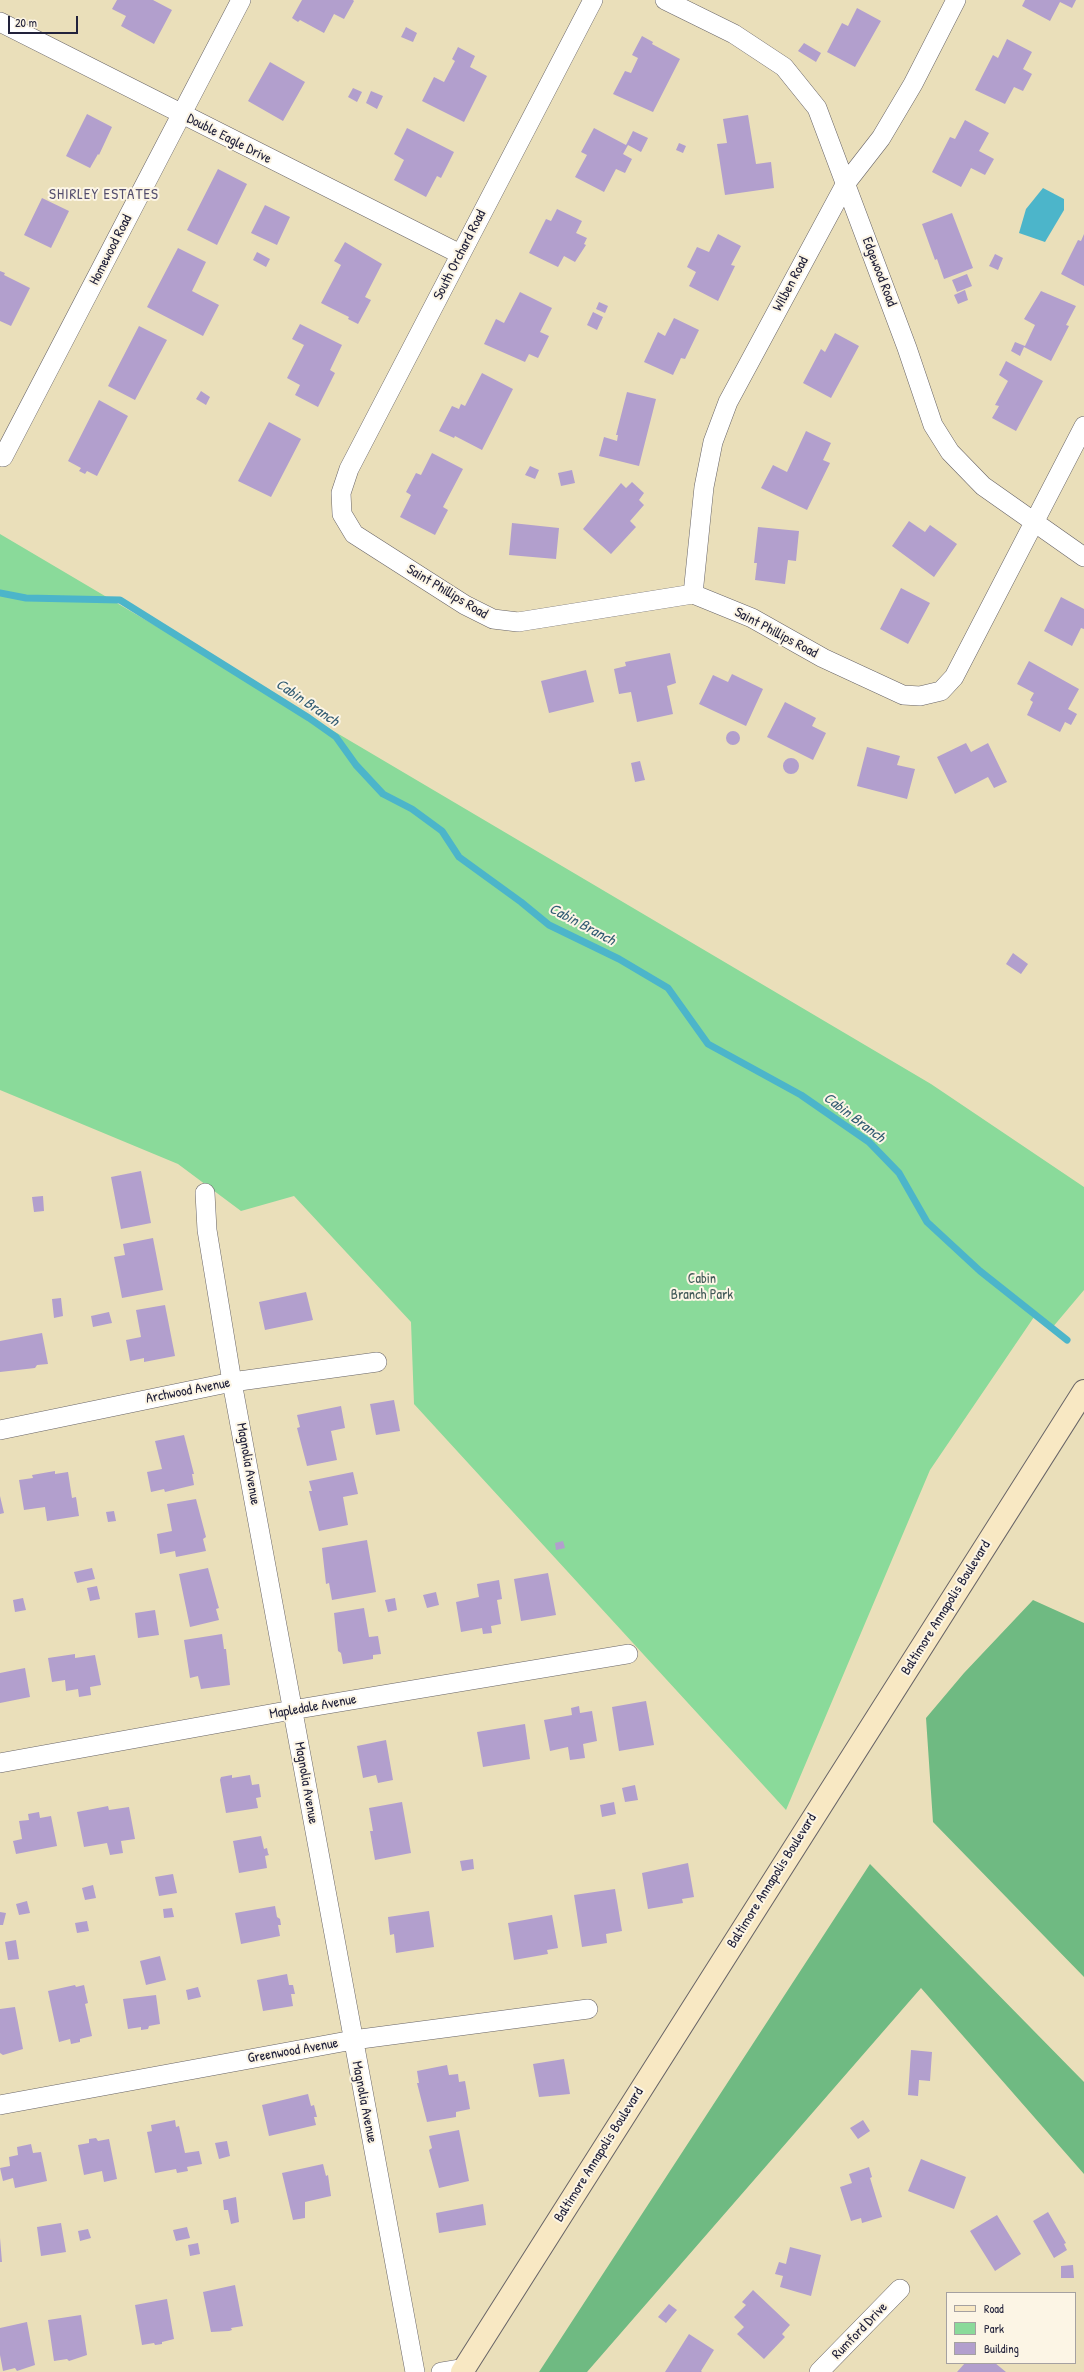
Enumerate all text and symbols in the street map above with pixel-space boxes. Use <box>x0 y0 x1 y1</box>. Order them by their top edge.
scale bar <box>10 8 80 34</box>
text: 20 m <box>15 14 37 31</box>
street label: Double Eagle Drive <box>184 110 274 168</box>
district label: SHIRLEY ESTATES <box>49 186 159 204</box>
street label: South Orchard Road <box>430 207 490 303</box>
street label: Homewood Road <box>86 212 136 288</box>
street label: Edgewood Road <box>858 235 900 309</box>
street label: Wilben Road <box>770 254 812 314</box>
street label: Saint Phillips Road <box>403 561 491 623</box>
street label: Saint Phillips Road <box>731 604 821 662</box>
water label: Cabin Branch <box>272 675 342 731</box>
water label: Cabin Branch <box>546 900 618 950</box>
water label: Cabin Branch <box>820 1089 888 1147</box>
park label: Cabin Branch Park <box>671 1271 733 1304</box>
street label: Archwood Avenue <box>144 1375 232 1407</box>
street label: Magnolia Avenue <box>233 1422 263 1506</box>
street label: Baltimore Annapolis Boulevard <box>898 1538 994 1678</box>
street label: Mapledale Avenue <box>268 1691 358 1723</box>
street label: Magnolia Avenue <box>291 1741 321 1825</box>
street label: Baltimore Annapolis Boulevard <box>724 1811 820 1951</box>
street label: Greenwood Avenue <box>246 2035 340 2067</box>
street label: Magnolia Avenue <box>348 2060 380 2144</box>
street label: Baltimore Annapolis Boulevard <box>551 2085 647 2225</box>
legend <box>946 2292 1076 2364</box>
street label: Rumford Drive <box>829 2299 891 2363</box>
text: Road <box>984 2300 1004 2317</box>
text: Park <box>984 2320 1004 2337</box>
text: Building <box>984 2340 1019 2357</box>

